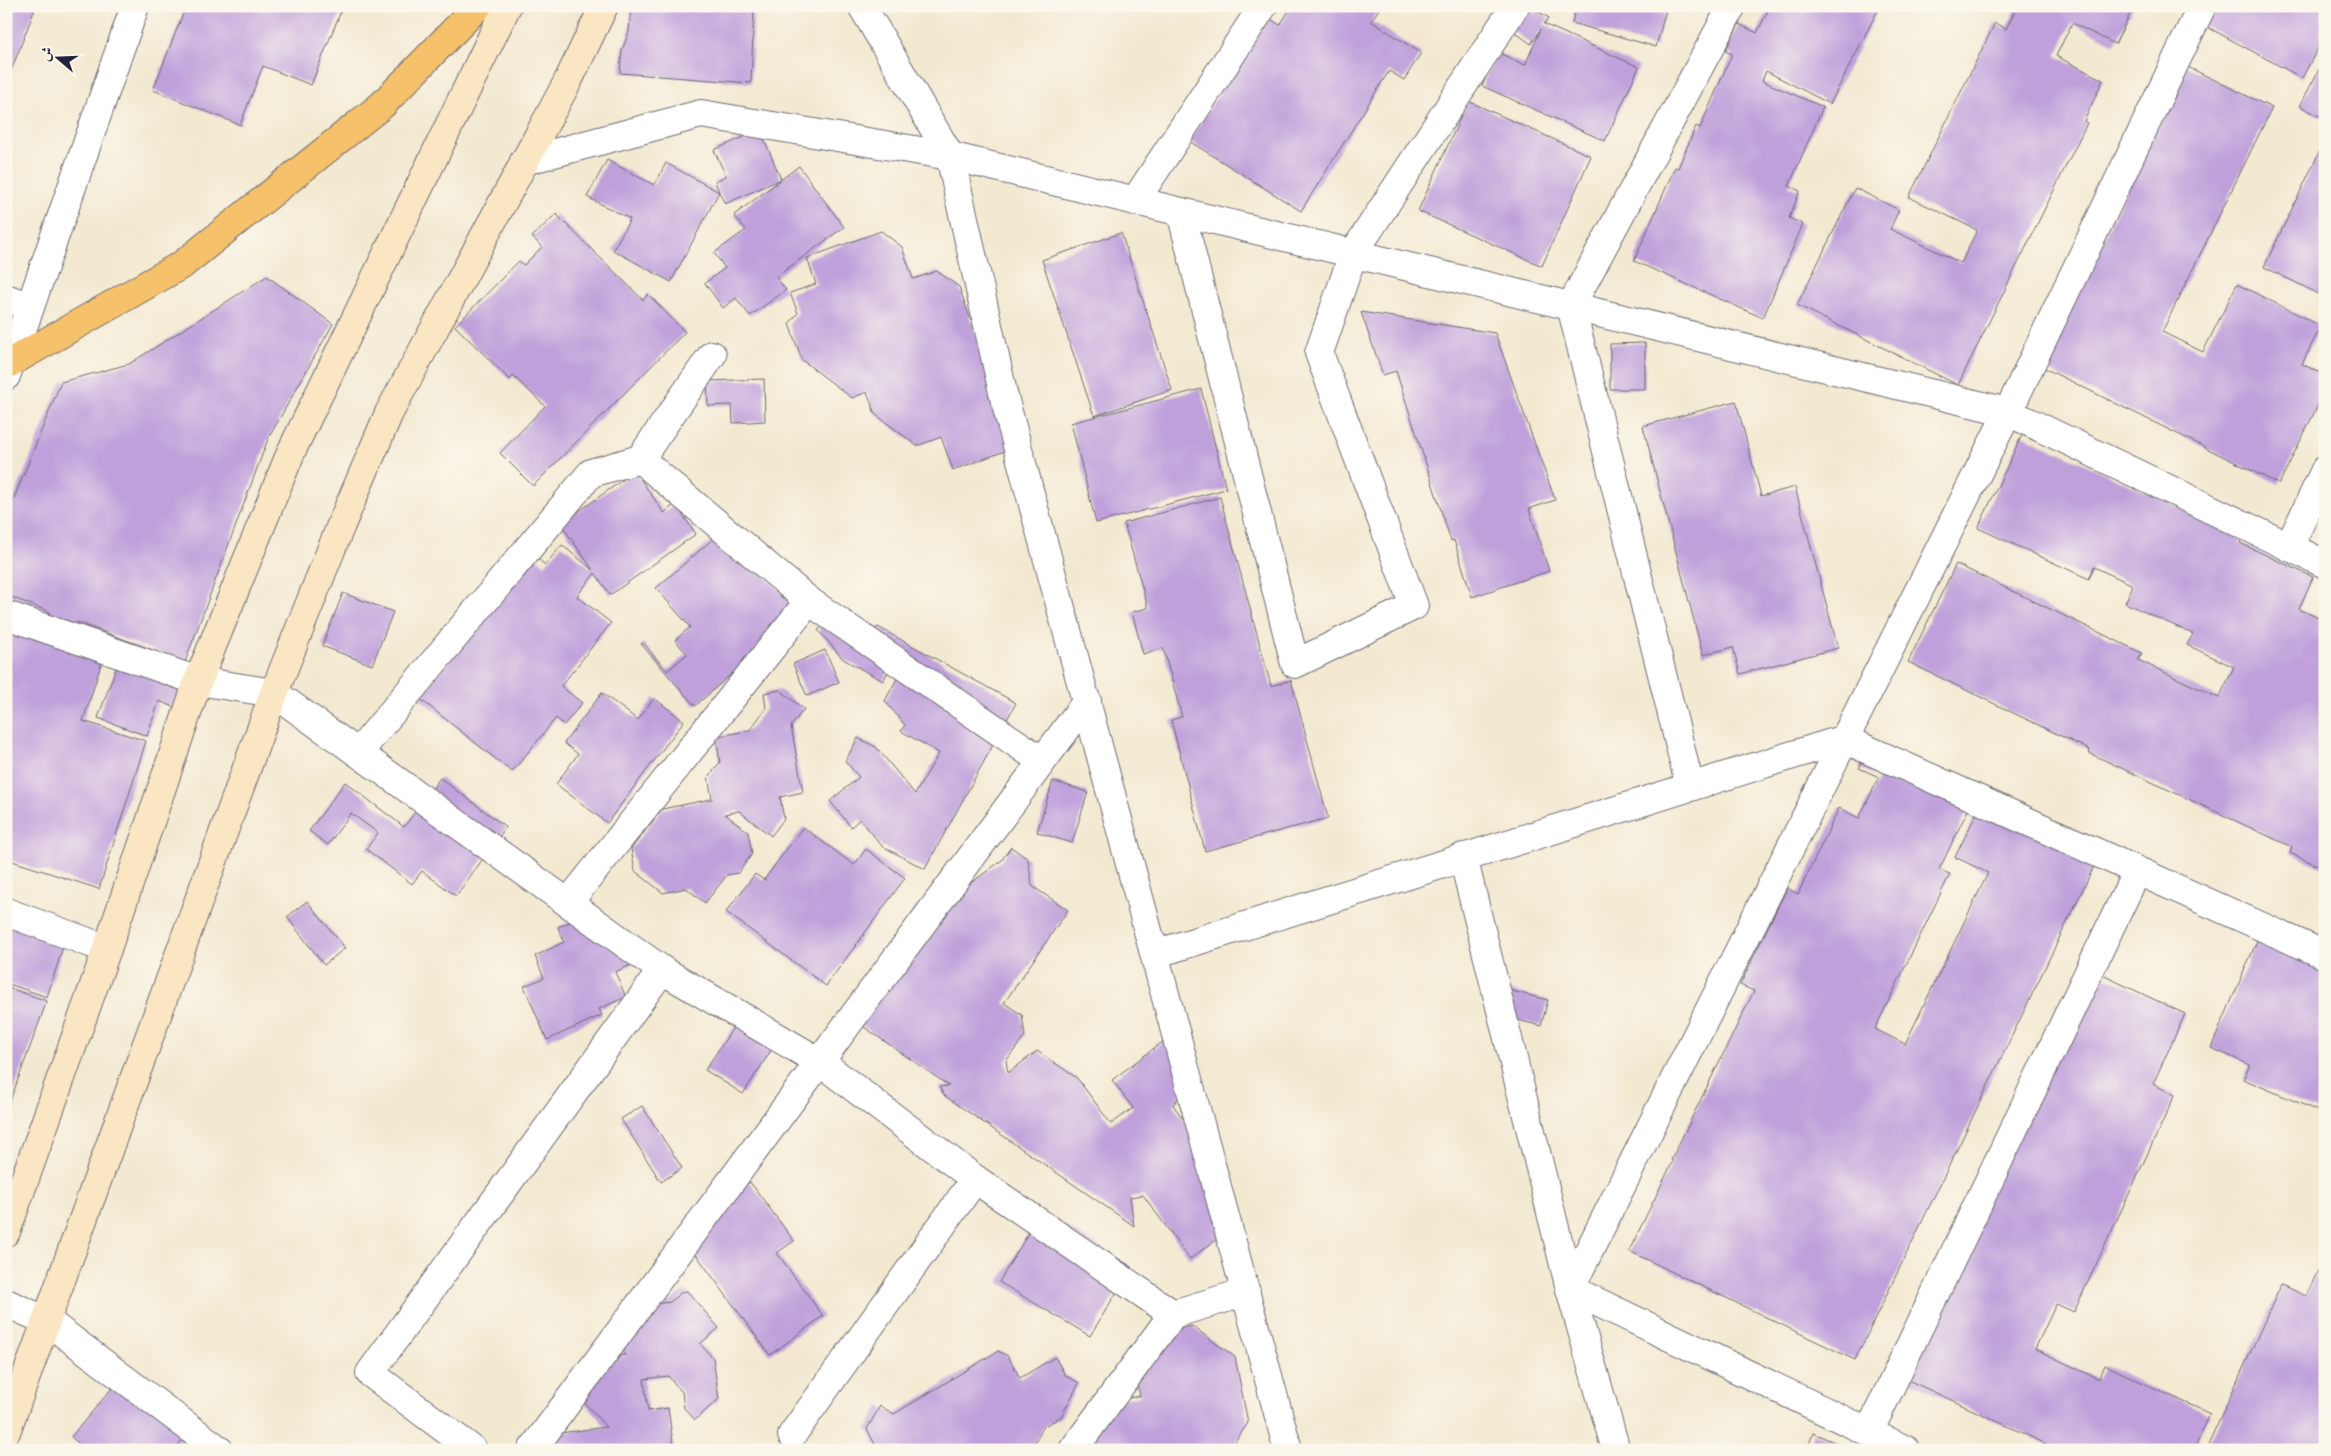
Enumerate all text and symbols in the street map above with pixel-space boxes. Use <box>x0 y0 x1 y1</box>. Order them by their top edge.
north arrow <box>32 32 82 82</box>
text: ش <box>36 44 57 63</box>

